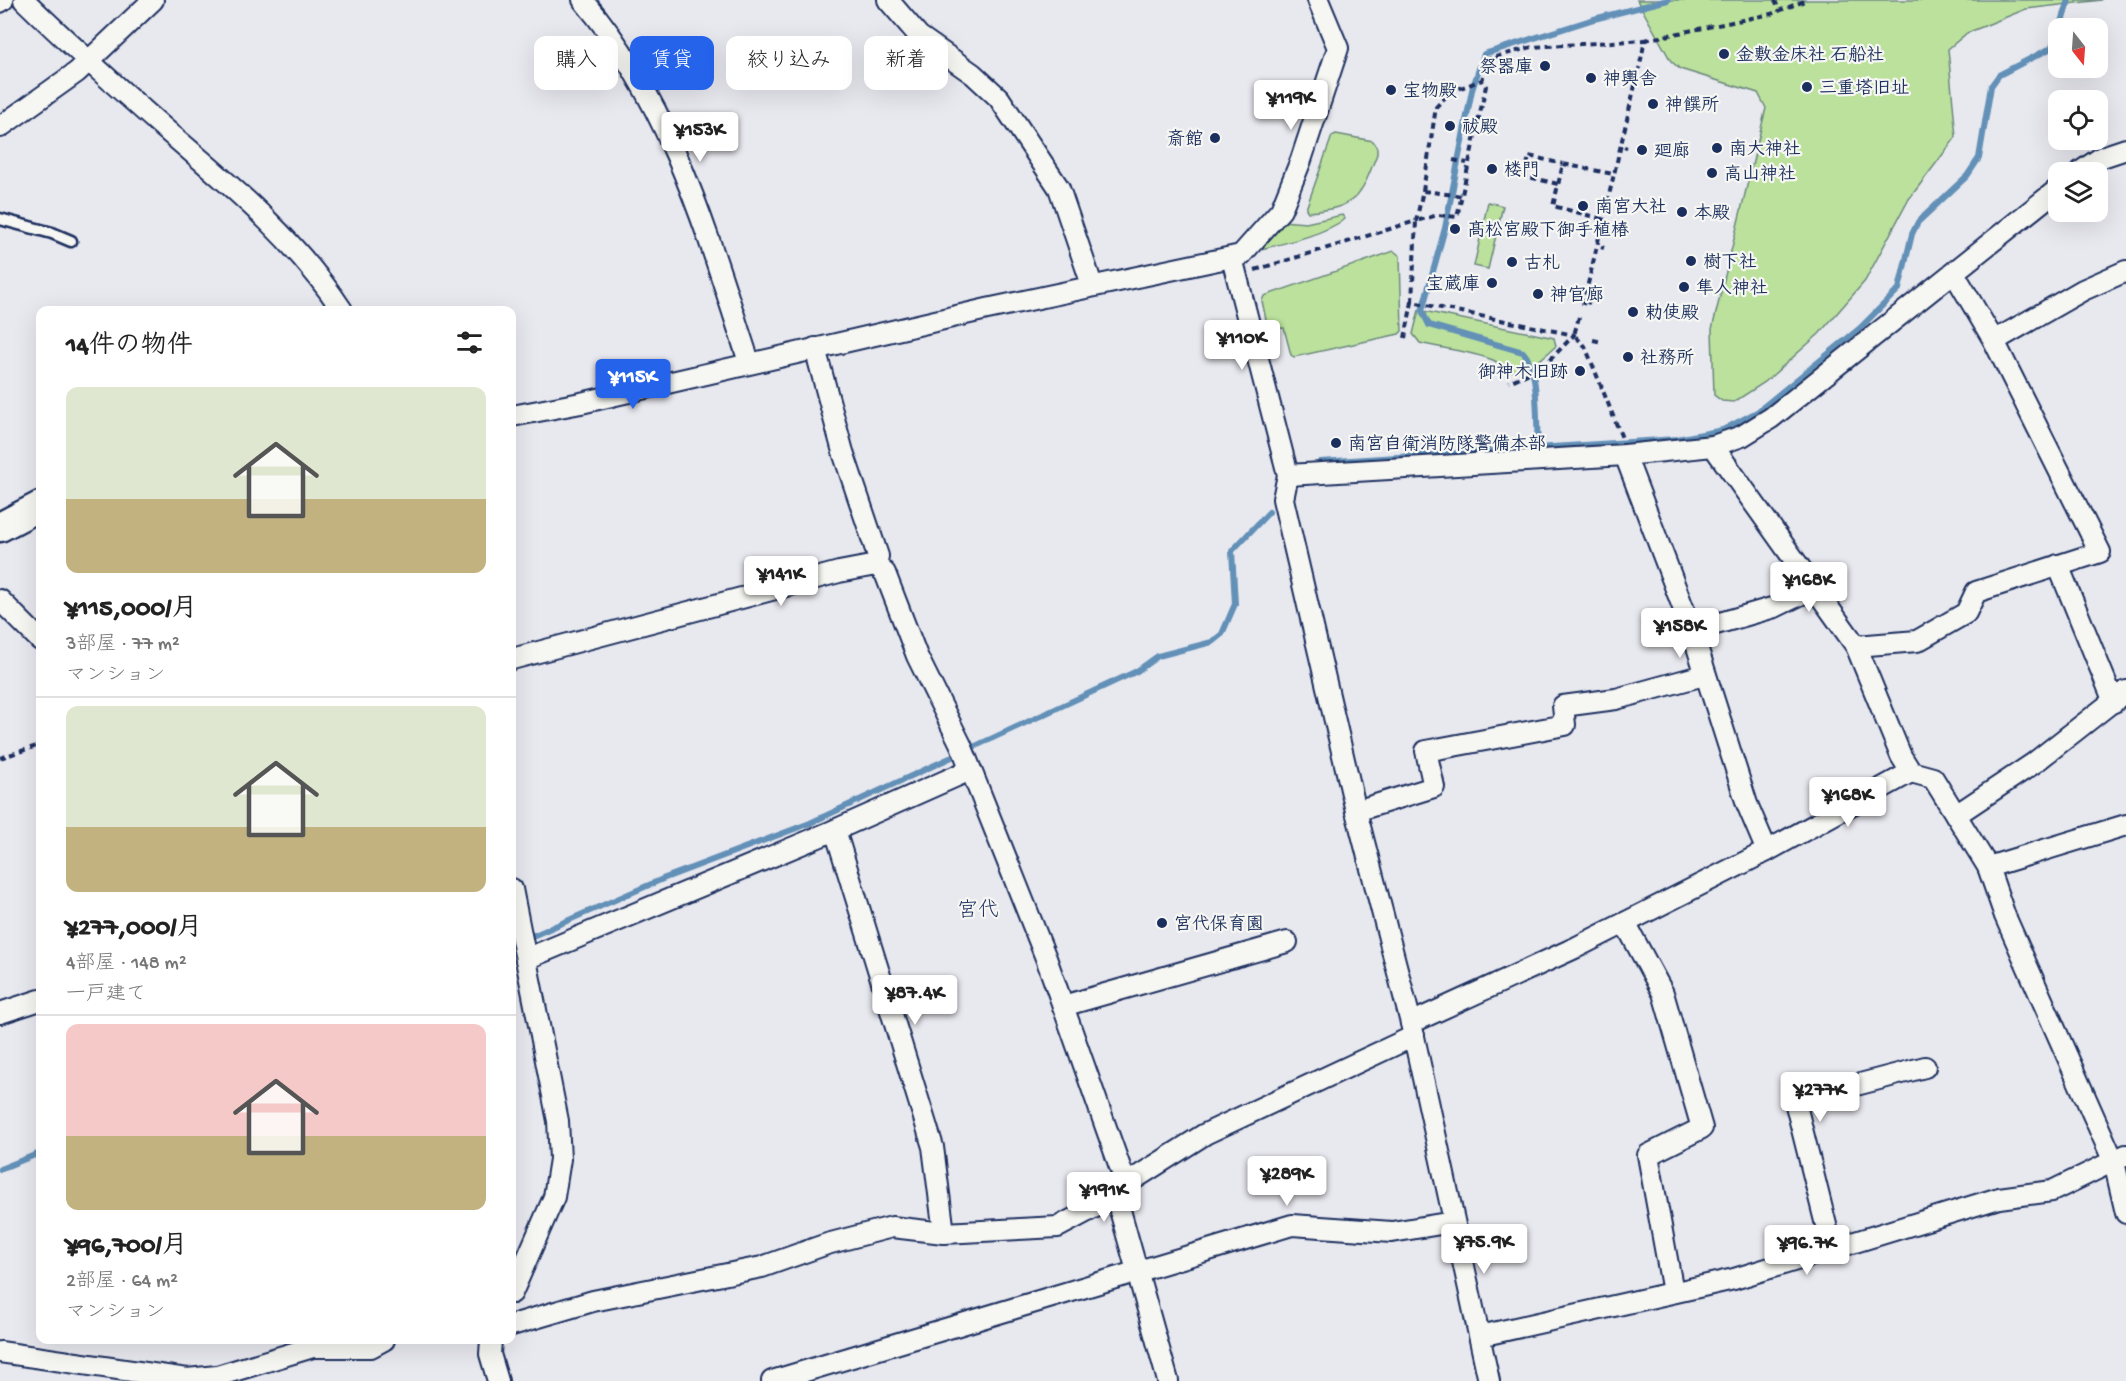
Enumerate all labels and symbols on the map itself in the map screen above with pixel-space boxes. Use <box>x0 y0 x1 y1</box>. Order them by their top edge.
north arrow <box>2048 18 2108 78</box>
place label: 金敷金床社 石船社 <box>1736 45 1884 67</box>
marker: 金敷金床社 石船社 <box>1717 47 1731 61</box>
place label: 祭器庫 <box>1479 56 1533 79</box>
marker: 祭器庫 <box>1538 59 1552 73</box>
place label: 神輿舎 <box>1603 69 1657 91</box>
marker: 神輿舎 <box>1584 71 1598 85</box>
place label: 三重塔旧址 <box>1819 78 1909 100</box>
pin: ¥119K <box>1249 80 1333 131</box>
marker: 三重塔旧址 <box>1800 80 1814 94</box>
place label: 宝物殿 <box>1403 81 1457 103</box>
marker: 宝物殿 <box>1384 83 1398 97</box>
place label: 神饌所 <box>1665 95 1719 117</box>
marker: 神饌所 <box>1646 97 1660 111</box>
pin: ¥153K <box>658 112 742 163</box>
place label: 祓殿 <box>1462 117 1498 139</box>
marker: 祓殿 <box>1443 119 1457 133</box>
place label: 斎館 <box>1167 129 1203 151</box>
marker: 斎館 <box>1208 131 1222 145</box>
place label: 南大神社 <box>1729 139 1801 161</box>
place label: 廻廊 <box>1654 140 1690 163</box>
marker: 南大神社 <box>1710 141 1724 155</box>
marker: 廻廊 <box>1635 143 1649 157</box>
place label: 楼門 <box>1504 160 1540 182</box>
marker: 楼門 <box>1485 162 1499 176</box>
place label: 高山神社 <box>1724 164 1796 186</box>
marker: 高山神社 <box>1705 166 1719 180</box>
place label: 南宮大社 <box>1595 197 1667 219</box>
marker: 南宮大社 <box>1576 199 1590 213</box>
place label: 本殿 <box>1694 203 1730 225</box>
marker: 本殿 <box>1675 205 1689 219</box>
place label: 髙松宮殿下御手植椿 <box>1467 220 1629 242</box>
marker: 髙松宮殿下御手植椿 <box>1448 222 1462 236</box>
place label: 樹下社 <box>1703 252 1757 274</box>
place label: 古札 <box>1524 253 1560 275</box>
marker: 樹下社 <box>1684 254 1698 268</box>
marker: 古札 <box>1505 255 1519 269</box>
place label: 宝蔵庫 <box>1426 273 1480 296</box>
marker: 宝蔵庫 <box>1485 276 1499 290</box>
place label: 隼人神社 <box>1696 278 1768 300</box>
marker: 隼人神社 <box>1677 280 1691 294</box>
place label: 神官廊 <box>1550 284 1604 307</box>
marker: 神官廊 <box>1531 287 1545 301</box>
place label: 勅使殿 <box>1645 303 1699 325</box>
marker: 勅使殿 <box>1626 305 1640 319</box>
pin: ¥110K <box>1200 320 1284 371</box>
place label: 社務所 <box>1640 348 1694 370</box>
marker: 社務所 <box>1621 350 1635 364</box>
pin: ¥115K <box>591 359 675 410</box>
place label: 御神木旧跡 <box>1478 362 1568 384</box>
marker: 御神木旧跡 <box>1573 364 1587 378</box>
place label: 南宮自衛消防隊警備本部 <box>1348 434 1546 456</box>
marker: 南宮自衛消防隊警備本部 <box>1329 436 1343 450</box>
pin: ¥141K <box>739 556 823 607</box>
pin: ¥168K <box>1767 562 1851 613</box>
pin: ¥158K <box>1638 608 1722 659</box>
pin: ¥168K <box>1806 777 1890 828</box>
district label: 宮代 <box>957 898 999 925</box>
place label: 宮代保育園 <box>1174 914 1264 936</box>
marker: 宮代保育園 <box>1155 916 1169 930</box>
pin: ¥87.4K <box>866 975 964 1026</box>
pin: ¥277K <box>1778 1072 1862 1123</box>
pin: ¥289K <box>1245 1156 1329 1207</box>
pin: ¥191K <box>1062 1172 1146 1223</box>
pin: ¥75.9K <box>1435 1224 1533 1275</box>
pin: ¥96.7K <box>1758 1225 1856 1276</box>

